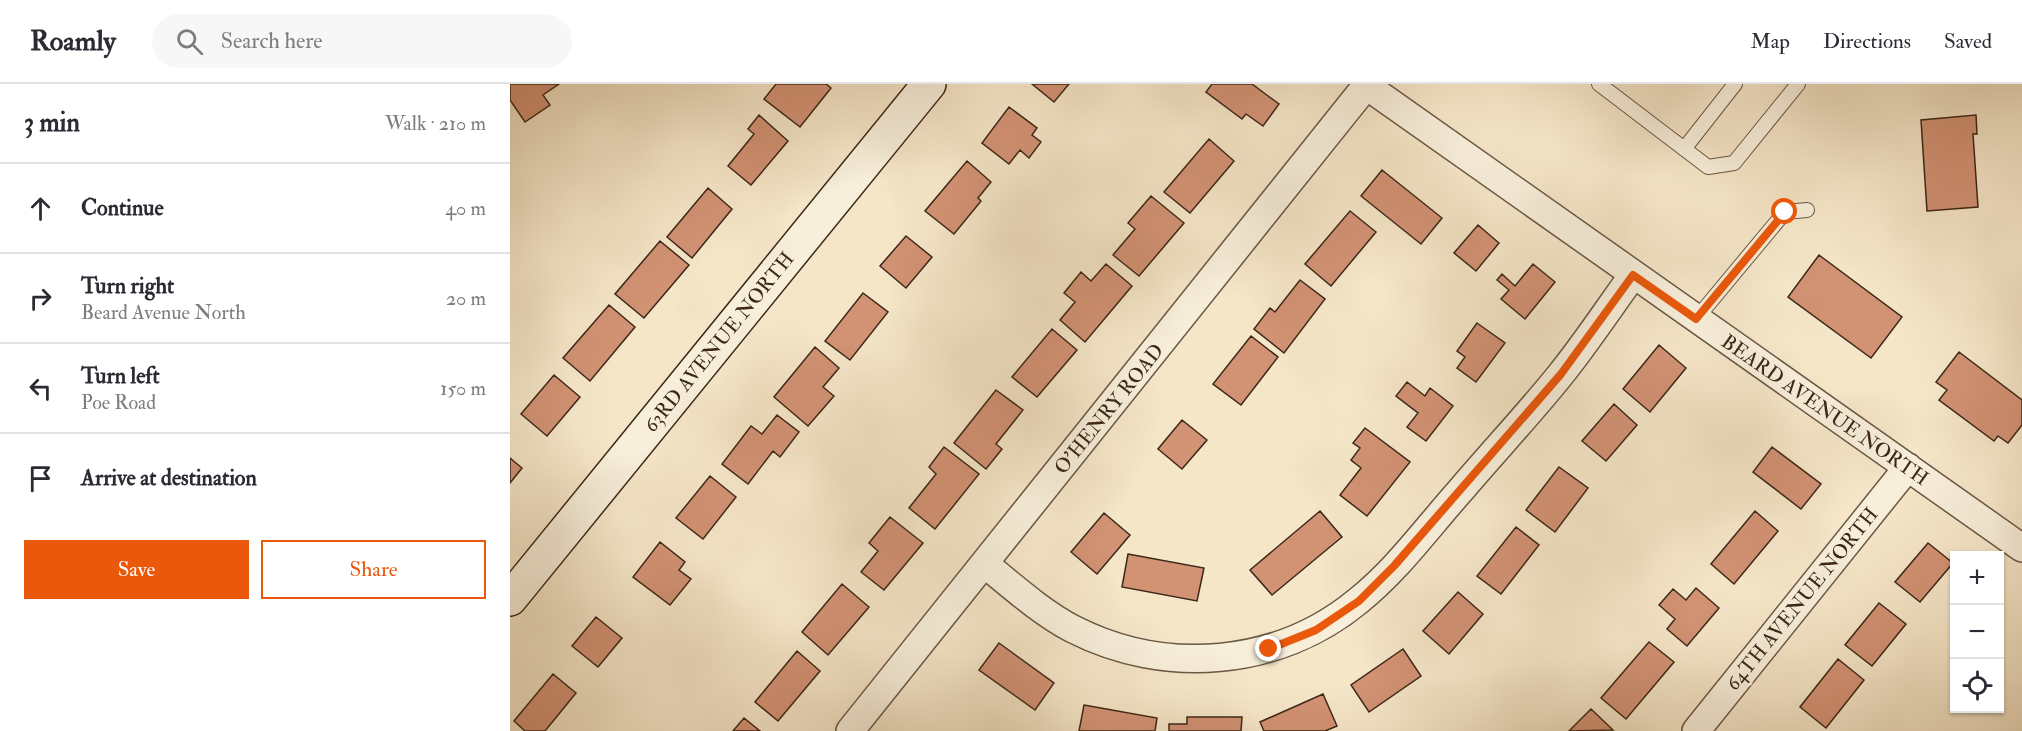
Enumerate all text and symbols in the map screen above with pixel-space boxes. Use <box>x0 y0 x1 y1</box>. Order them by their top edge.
search box <box>152 14 572 68</box>
text: Roamly <box>30 24 116 59</box>
icon: search <box>173 25 206 58</box>
text: Search here <box>221 27 323 55</box>
text: Map <box>1750 28 1790 55</box>
text: Directions <box>1823 28 1911 55</box>
text: Saved <box>1944 28 1992 55</box>
text: 3 min <box>24 107 80 139</box>
text: Walk · 210 m <box>385 111 486 136</box>
icon: ahead <box>24 192 57 225</box>
text: Continue <box>81 194 164 222</box>
text: 40 m <box>445 196 486 221</box>
route start <box>1771 198 1797 224</box>
street label: 63RD AVENUE NORTH <box>639 247 799 437</box>
text: Turn right <box>81 272 174 300</box>
icon: right <box>24 282 57 315</box>
text: 20 m <box>446 286 486 311</box>
text: Beard Avenue North <box>81 300 246 325</box>
street label: BEARD AVENUE NORTH <box>1717 329 1933 491</box>
street label: O'HENRY ROAD <box>1049 339 1169 479</box>
text: Turn left <box>81 362 160 390</box>
icon: left <box>24 372 57 405</box>
text: 150 m <box>440 376 486 401</box>
text: Poe Road <box>81 390 156 415</box>
icon: arrive <box>24 462 57 495</box>
text: Arrive at destination <box>81 464 257 492</box>
street label: 64TH AVENUE NORTH <box>1720 502 1884 696</box>
button: Save <box>24 540 249 599</box>
button: Share <box>261 540 486 599</box>
map controls <box>1950 551 2004 713</box>
button: + <box>1950 551 2004 605</box>
button: − <box>1950 605 2004 659</box>
route end <box>1255 635 1281 661</box>
button: locate <box>1950 659 2004 713</box>

